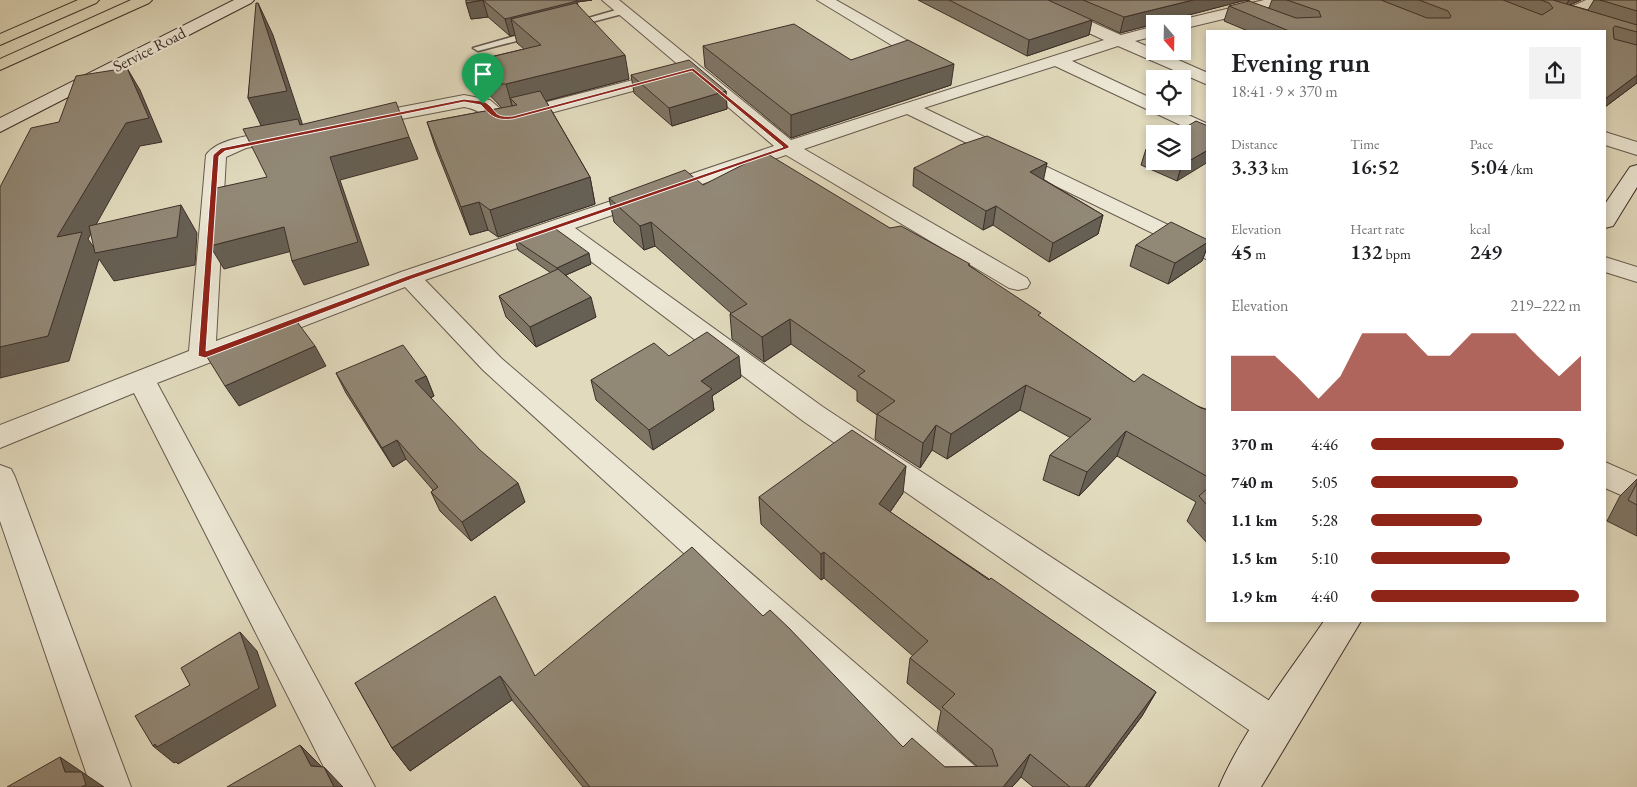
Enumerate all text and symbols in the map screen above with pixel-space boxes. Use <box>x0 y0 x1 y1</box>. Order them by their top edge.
north arrow <box>1146 15 1191 60</box>
map controls <box>1146 15 1191 170</box>
street label: Service Road <box>109 22 190 77</box>
text: Evening run <box>1231 44 1370 80</box>
button: share <box>1529 47 1581 99</box>
pin <box>462 53 504 104</box>
icon: arrive <box>469 60 497 88</box>
button: locate <box>1146 70 1191 115</box>
text: 18:41 · 9 × 370 m <box>1231 81 1338 102</box>
button: layers <box>1146 125 1191 170</box>
text: Distance <box>1231 135 1278 153</box>
text: Time <box>1350 135 1380 153</box>
text: Pace <box>1470 135 1493 153</box>
text: 3.33 <box>1231 153 1268 180</box>
text: 16:52 <box>1350 153 1399 180</box>
text: 5:04 <box>1470 153 1508 180</box>
text: km <box>1268 160 1289 178</box>
text: /km <box>1508 160 1534 178</box>
text: Elevation <box>1231 220 1281 238</box>
text: Heart rate <box>1350 220 1405 238</box>
text: kcal <box>1470 220 1491 238</box>
text: 45 <box>1231 238 1253 265</box>
text: 132 <box>1350 238 1383 265</box>
text: 249 <box>1470 238 1502 265</box>
text: m <box>1253 245 1266 263</box>
text: bpm <box>1383 245 1411 263</box>
text: Elevation <box>1231 295 1289 316</box>
text: 219–222 m <box>1510 295 1581 316</box>
text: 370 m <box>1231 434 1273 455</box>
text: 4:46 <box>1311 434 1338 455</box>
text: 740 m <box>1231 472 1273 493</box>
text: 5:05 <box>1311 472 1338 493</box>
text: 1.1 km <box>1231 510 1277 531</box>
text: 5:28 <box>1311 510 1338 531</box>
text: 1.5 km <box>1231 548 1277 569</box>
text: 5:10 <box>1311 548 1338 569</box>
text: 1.9 km <box>1231 586 1277 607</box>
text: 4:40 <box>1311 586 1338 607</box>

